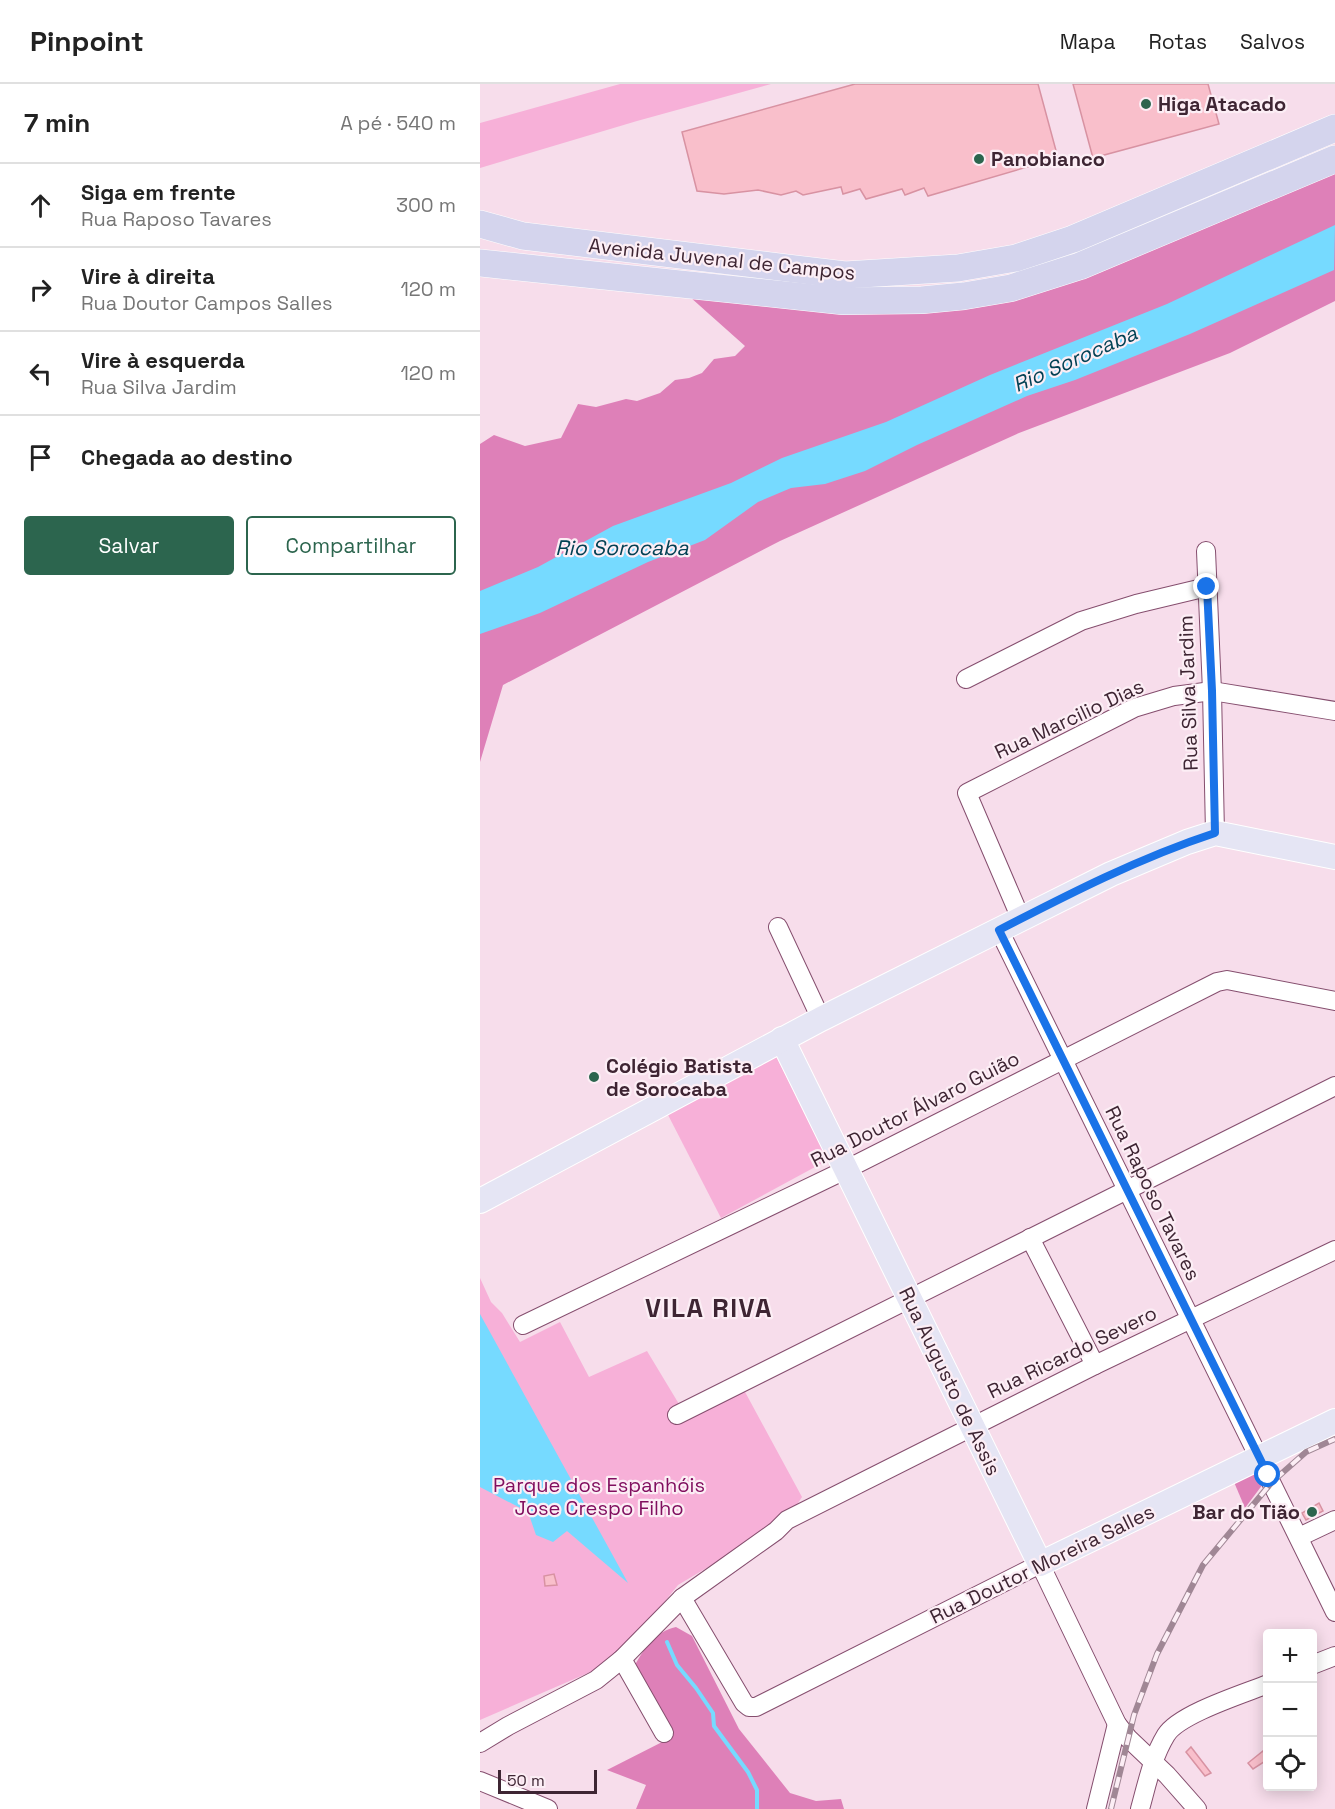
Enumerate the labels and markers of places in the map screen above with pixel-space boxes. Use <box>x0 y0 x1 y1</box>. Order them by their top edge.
place label: Higa Atacado <box>1158 91 1286 117</box>
marker: Higa Atacado <box>1139 97 1153 111</box>
place label: Panobianco <box>991 146 1105 172</box>
marker: Panobianco <box>972 152 986 166</box>
place label: Colégio Batista de Sorocaba <box>606 1053 753 1102</box>
marker: Colégio Batista de Sorocaba <box>587 1070 601 1084</box>
place label: Bar do Tião <box>1192 1499 1300 1525</box>
marker: Bar do Tião <box>1305 1505 1319 1519</box>

